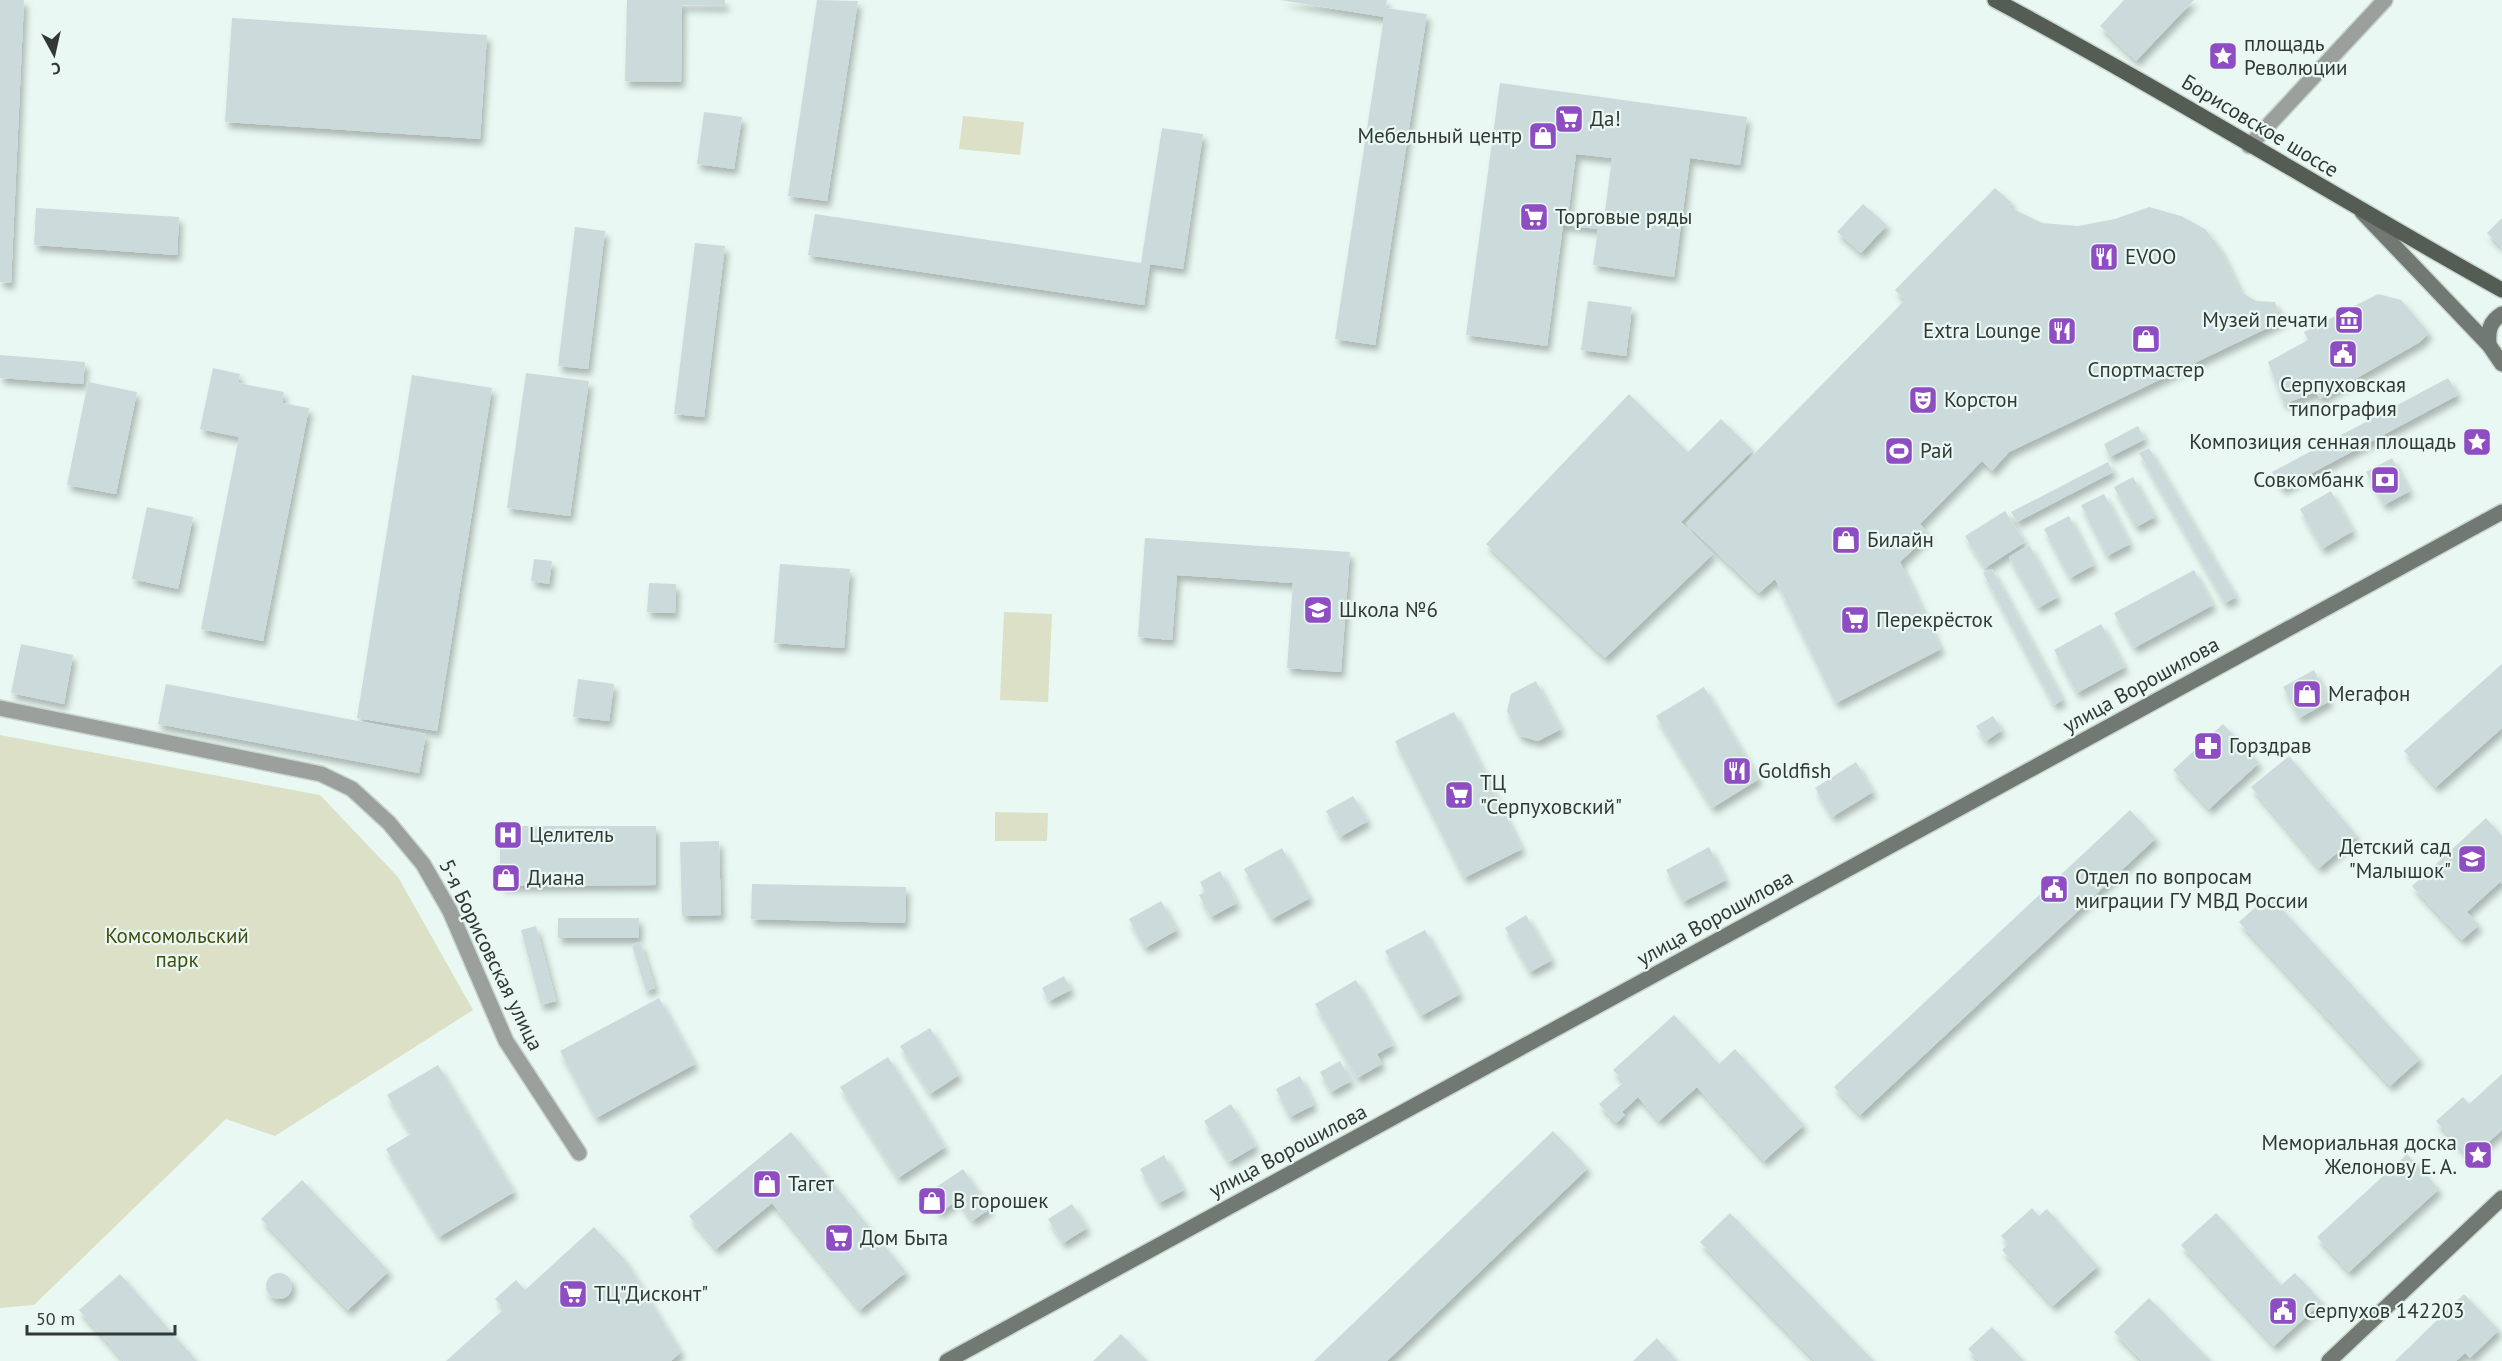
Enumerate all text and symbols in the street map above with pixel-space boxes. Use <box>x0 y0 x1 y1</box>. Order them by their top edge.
north arrow <box>24 24 84 84</box>
place label: площадь Революции <box>2244 30 2347 81</box>
place icon: площадь Революции <box>2207 40 2239 72</box>
text: С <box>50 58 62 79</box>
street label: Борисовское шоссе <box>2177 68 2344 183</box>
supermarket icon: Да! <box>1553 103 1585 135</box>
place label: Да! <box>1590 105 1621 132</box>
shop icon: Мебельный центр <box>1527 120 1559 152</box>
place label: Мебельный центр <box>1357 122 1522 149</box>
supermarket icon: Торговые ряды <box>1518 201 1550 233</box>
place label: Торговые ряды <box>1555 203 1692 230</box>
restaurant icon: EVOO <box>2088 241 2120 273</box>
place label: EVOO <box>2125 243 2176 270</box>
museum icon: Музей печати <box>2333 304 2365 336</box>
place label: Музей печати <box>2202 306 2328 333</box>
restaurant icon: Extra Lounge <box>2046 315 2078 347</box>
place label: Extra Lounge <box>1923 317 2041 344</box>
shop icon: Спортмастер <box>2130 323 2162 355</box>
public building icon: Серпуховская типография <box>2327 338 2359 370</box>
place label: Спортмастер <box>2087 356 2205 383</box>
place label: Серпуховская типография <box>2280 371 2406 422</box>
theatre icon: Корстон <box>1907 384 1939 416</box>
place label: Корстон <box>1944 386 2018 413</box>
place icon: Композиция сенная площадь <box>2461 426 2493 458</box>
place label: Композиция сенная площадь <box>2189 428 2456 455</box>
sports icon: Рай <box>1883 435 1915 467</box>
place label: Рай <box>1920 437 1953 464</box>
bank icon: Совкомбанк <box>2369 464 2401 496</box>
place label: Совкомбанк <box>2253 466 2364 493</box>
shop icon: Билайн <box>1830 524 1862 556</box>
place label: Билайн <box>1867 526 1934 553</box>
school or university icon: Школа №6 <box>1302 594 1334 626</box>
place label: Школа №6 <box>1339 596 1438 623</box>
supermarket icon: Перекрёсток <box>1839 604 1871 636</box>
place label: Перекрёсток <box>1876 606 1993 633</box>
street label: улица Ворошилова <box>2058 630 2224 739</box>
shop icon: Мегафон <box>2291 678 2323 710</box>
place label: Мегафон <box>2328 680 2410 707</box>
pharmacy icon: Горздрав <box>2192 730 2224 762</box>
place label: Горздрав <box>2229 732 2311 759</box>
restaurant icon: Goldfish <box>1721 755 1753 787</box>
place label: Goldfish <box>1758 757 1831 784</box>
place label: ТЦ "Серпуховский" <box>1480 769 1622 820</box>
supermarket icon: ТЦ "Серпуховский" <box>1443 779 1475 811</box>
hospital icon: Целитель <box>492 819 524 851</box>
place label: Целитель <box>529 821 614 848</box>
place label: Детский сад "Малышок" <box>2339 833 2451 884</box>
school or university icon: Детский сад "Малышок" <box>2456 843 2488 875</box>
street label: 5-я Борисовская улица <box>433 855 550 1055</box>
shop icon: Диана <box>490 862 522 894</box>
street label: улица Ворошилова <box>1632 863 1798 972</box>
place label: Отдел по вопросам миграции ГУ МВД России <box>2075 863 2308 914</box>
place label: Диана <box>527 864 585 891</box>
public building icon: Отдел по вопросам миграции ГУ МВД России <box>2038 873 2070 905</box>
park label: Комсомольский парк <box>105 922 249 973</box>
street label: улица Ворошилова <box>1204 1098 1371 1204</box>
place label: Мемориальная доска Желонову Е. А. <box>2261 1129 2457 1180</box>
place icon: Мемориальная доска Желонову Е. А. <box>2462 1139 2494 1171</box>
shop icon: Тагет <box>751 1168 783 1200</box>
place label: Тагет <box>788 1170 835 1197</box>
shop icon: В горошек <box>916 1185 948 1217</box>
place label: В горошек <box>953 1187 1048 1214</box>
supermarket icon: Дом Быта <box>823 1222 855 1254</box>
place label: Дом Быта <box>860 1224 948 1251</box>
supermarket icon: ТЦ"Дисконт" <box>557 1278 589 1310</box>
place label: ТЦ"Дисконт" <box>594 1280 708 1307</box>
public building icon: Серпухов 142203 <box>2267 1295 2299 1327</box>
place label: Серпухов 142203 <box>2304 1297 2465 1324</box>
scale bar <box>27 1298 176 1336</box>
text: 50 m <box>36 1307 75 1330</box>

